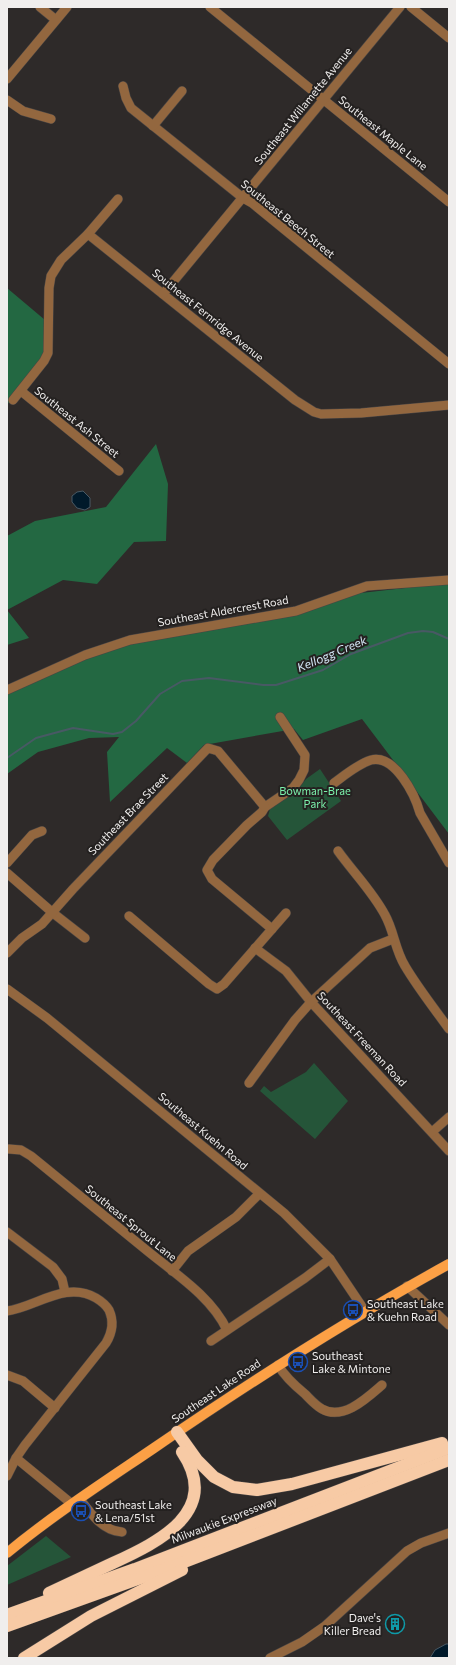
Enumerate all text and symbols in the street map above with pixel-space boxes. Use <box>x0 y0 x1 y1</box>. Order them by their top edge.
street label: Southeast Willamette Avenue <box>251 44 354 167</box>
street label: Southeast Maple Lane <box>336 93 431 173</box>
street label: Southeast Beech Street <box>239 177 338 261</box>
street label: Southeast Fernridge Avenue <box>150 266 267 364</box>
street label: Southeast Ash Street <box>32 383 123 460</box>
street label: Southeast Aldercrest Road <box>156 593 289 628</box>
water label: Kellogg Creek <box>295 632 369 674</box>
street label: Southeast Brae Street <box>85 769 171 857</box>
park label: Bowman-Brae Park <box>279 784 351 810</box>
street label: Southeast Freeman Road <box>315 989 410 1089</box>
street label: Southeast Kuehn Road <box>156 1089 251 1172</box>
street label: Southeast Sprout Lane <box>83 1182 180 1264</box>
place label: Southeast Lake & Kuehn Road <box>367 1297 444 1323</box>
bus stop icon: Southeast Lake & Kuehn Road <box>342 1299 364 1321</box>
place label: Southeast Lake & Mintone <box>312 1349 391 1375</box>
bus stop icon: Southeast Lake & Mintone <box>287 1351 309 1373</box>
street label: Southeast Lake Road <box>169 1356 263 1425</box>
street label: Milwaukie Expressway <box>169 1493 279 1546</box>
place label: Southeast Lake & Lena/51st <box>95 1498 172 1524</box>
bus stop icon: Southeast Lake & Lena/51st <box>70 1500 92 1522</box>
place label: Dave's Killer Bread <box>324 1611 381 1637</box>
building icon: Dave's Killer Bread <box>384 1613 406 1635</box>

